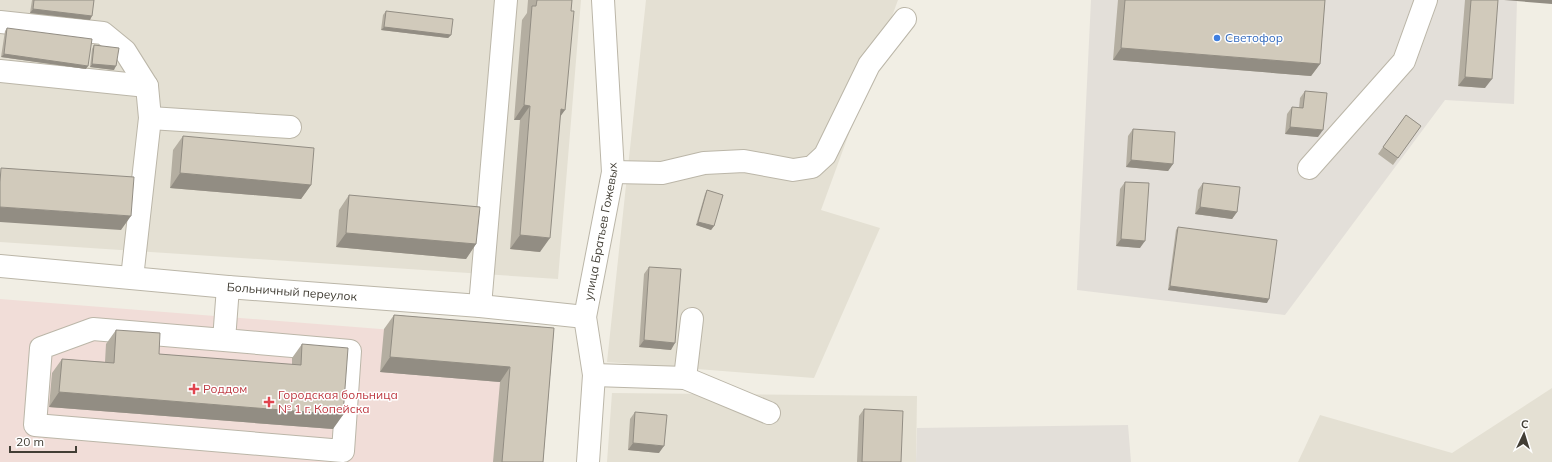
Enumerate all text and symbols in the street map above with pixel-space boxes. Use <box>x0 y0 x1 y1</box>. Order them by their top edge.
place label: Светофор <box>1225 30 1283 45</box>
marker: Светофор <box>1212 33 1222 43</box>
street label: улица Братьев Гожевых <box>580 162 620 302</box>
street label: Больничный переулок <box>226 279 358 304</box>
place label: Роддом <box>203 381 247 396</box>
marker: Роддом <box>188 383 200 395</box>
place label: Городская больница № 1 г. Копейска <box>278 387 398 416</box>
marker: Городская больница № 1 г. Копейска <box>263 396 275 408</box>
north arrow <box>1504 414 1544 454</box>
text: С <box>1520 417 1529 431</box>
scale bar <box>10 428 76 454</box>
text: 20 m <box>16 434 44 449</box>

